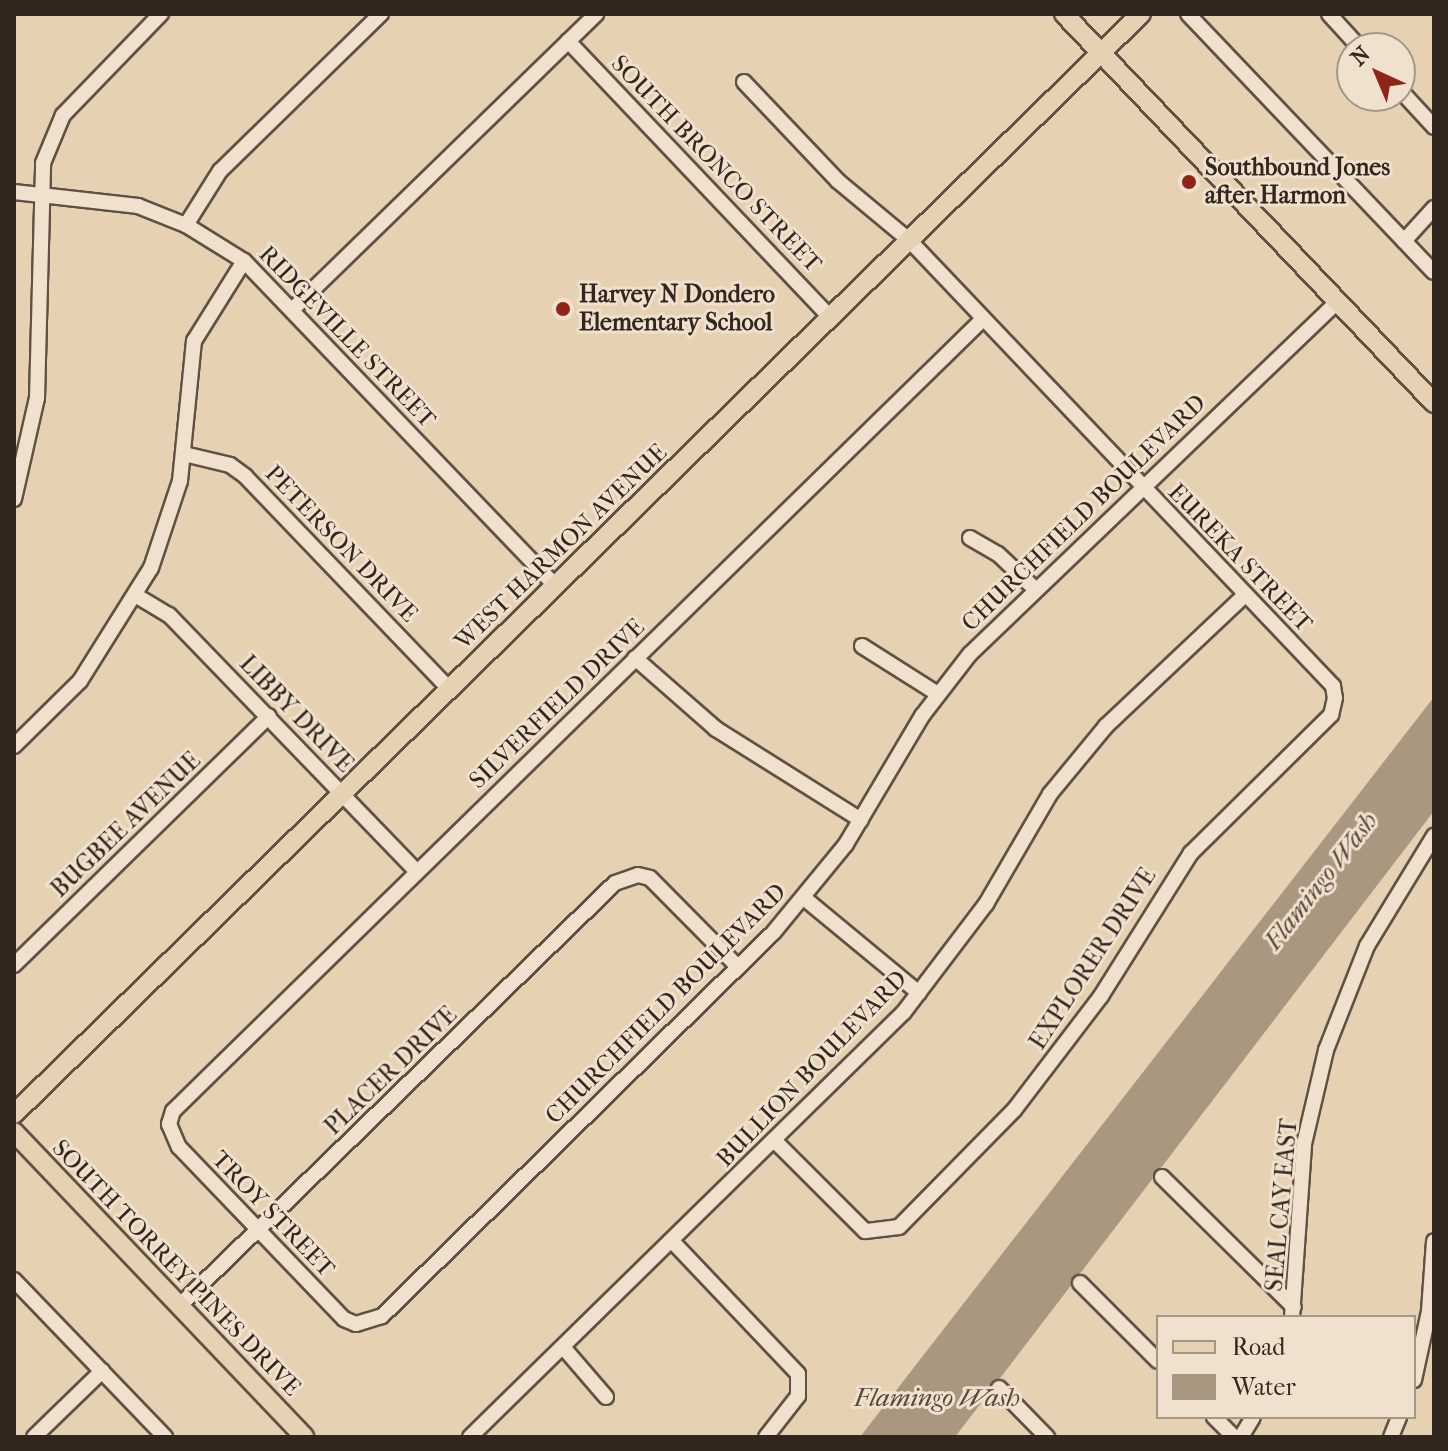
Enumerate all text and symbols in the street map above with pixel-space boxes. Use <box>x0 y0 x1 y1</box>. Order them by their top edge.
north arrow <box>1336 32 1416 112</box>
text: N <box>1346 41 1376 71</box>
street label: SOUTH BRONCO STREET <box>605 50 827 278</box>
place label: Southbound Jones after Harmon <box>1205 154 1390 210</box>
marker: Southbound Jones after Harmon <box>1180 173 1198 191</box>
street label: RIDGEVILLE STREET <box>253 240 441 434</box>
place label: Harvey N Dondero Elementary School <box>579 281 775 337</box>
marker: Harvey N Dondero Elementary School <box>554 300 572 318</box>
street label: CHURCHFIELD BOULEVARD <box>956 389 1212 637</box>
street label: WEST HARMON AVENUE <box>449 438 673 656</box>
street label: PETERSON DRIVE <box>259 460 423 628</box>
street label: EUREKA STREET <box>1162 478 1318 638</box>
street label: SILVERFIELD DRIVE <box>464 613 650 795</box>
street label: LIBBY DRIVE <box>233 650 359 778</box>
street label: BUGBEE AVENUE <box>45 746 207 904</box>
water label: Flamingo Wash <box>1258 806 1384 956</box>
street label: EXPLORER DRIVE <box>1024 863 1162 1055</box>
street label: CHURCHFIELD BOULEVARD <box>540 878 792 1130</box>
street label: BULLION BOULEVARD <box>711 965 913 1173</box>
street label: PLACER DRIVE <box>319 1001 463 1141</box>
street label: SEAL CAY EAST <box>1260 1117 1304 1293</box>
street label: SOUTH TORREY PINES DRIVE <box>46 1134 306 1402</box>
street label: TROY STREET <box>206 1145 340 1283</box>
legend <box>1156 1315 1416 1419</box>
text: Road <box>1232 1333 1285 1361</box>
text: Water <box>1232 1373 1296 1401</box>
water label: Flamingo Wash <box>854 1382 1020 1414</box>

